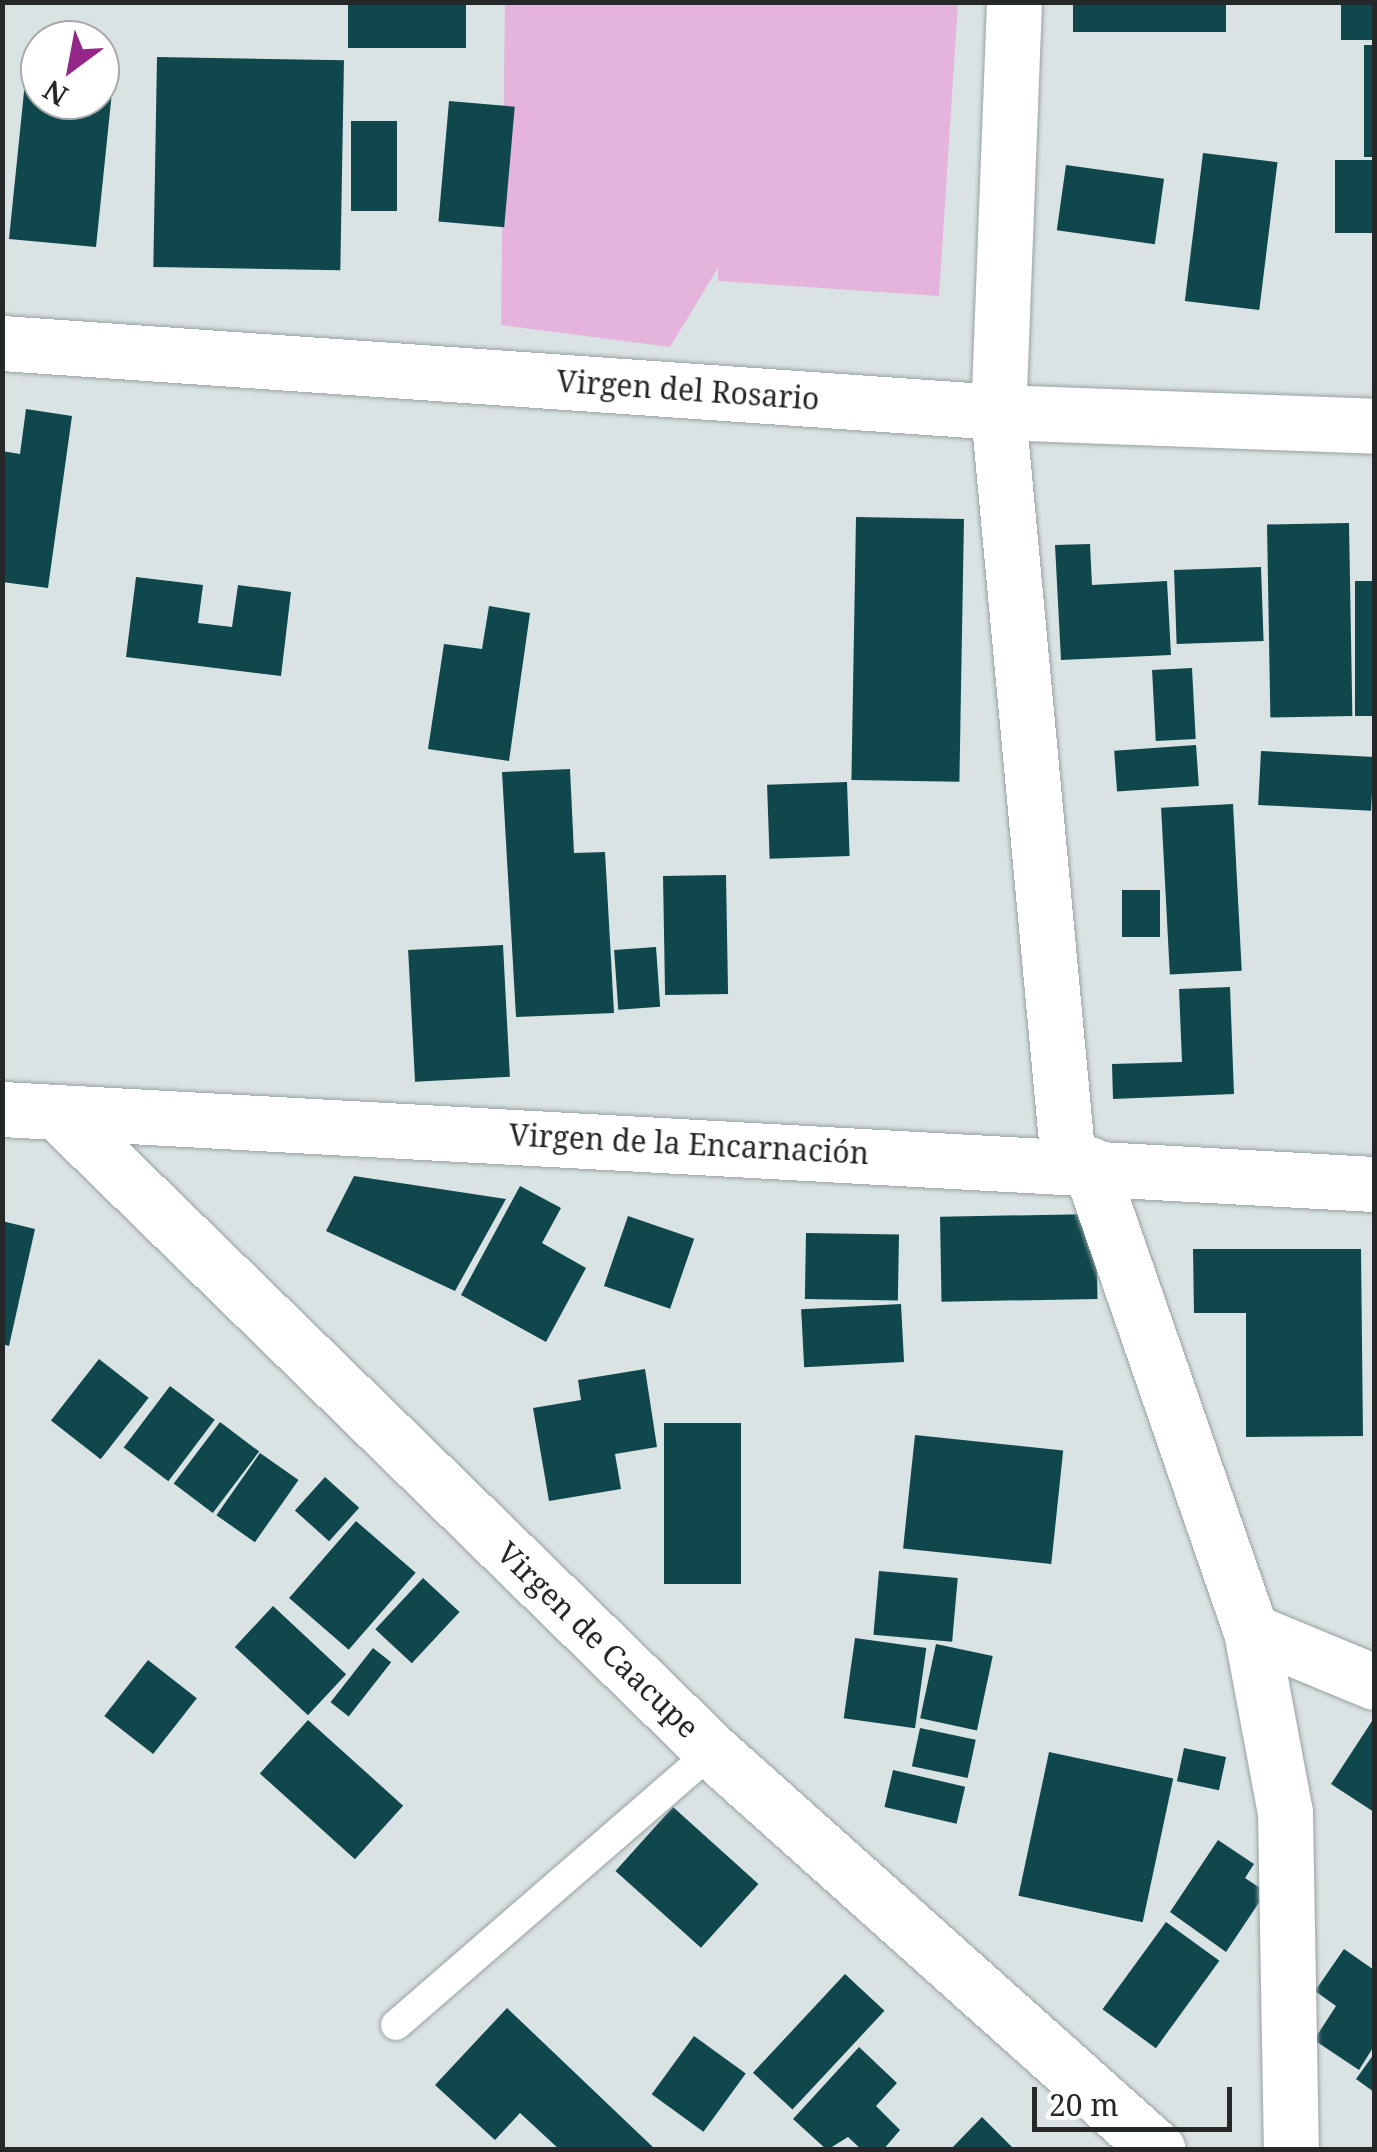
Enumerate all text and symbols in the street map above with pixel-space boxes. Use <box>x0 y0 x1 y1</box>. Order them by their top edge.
north arrow <box>20 20 120 120</box>
text: N <box>36 72 75 116</box>
street label: Virgen del Rosario <box>555 363 821 417</box>
street label: Virgen de la Encarnación <box>508 1117 870 1171</box>
street label: Virgen de Caacupe <box>490 1535 706 1745</box>
scale bar <box>1037 2067 1237 2129</box>
text: 20 m <box>1049 2084 1119 2125</box>

